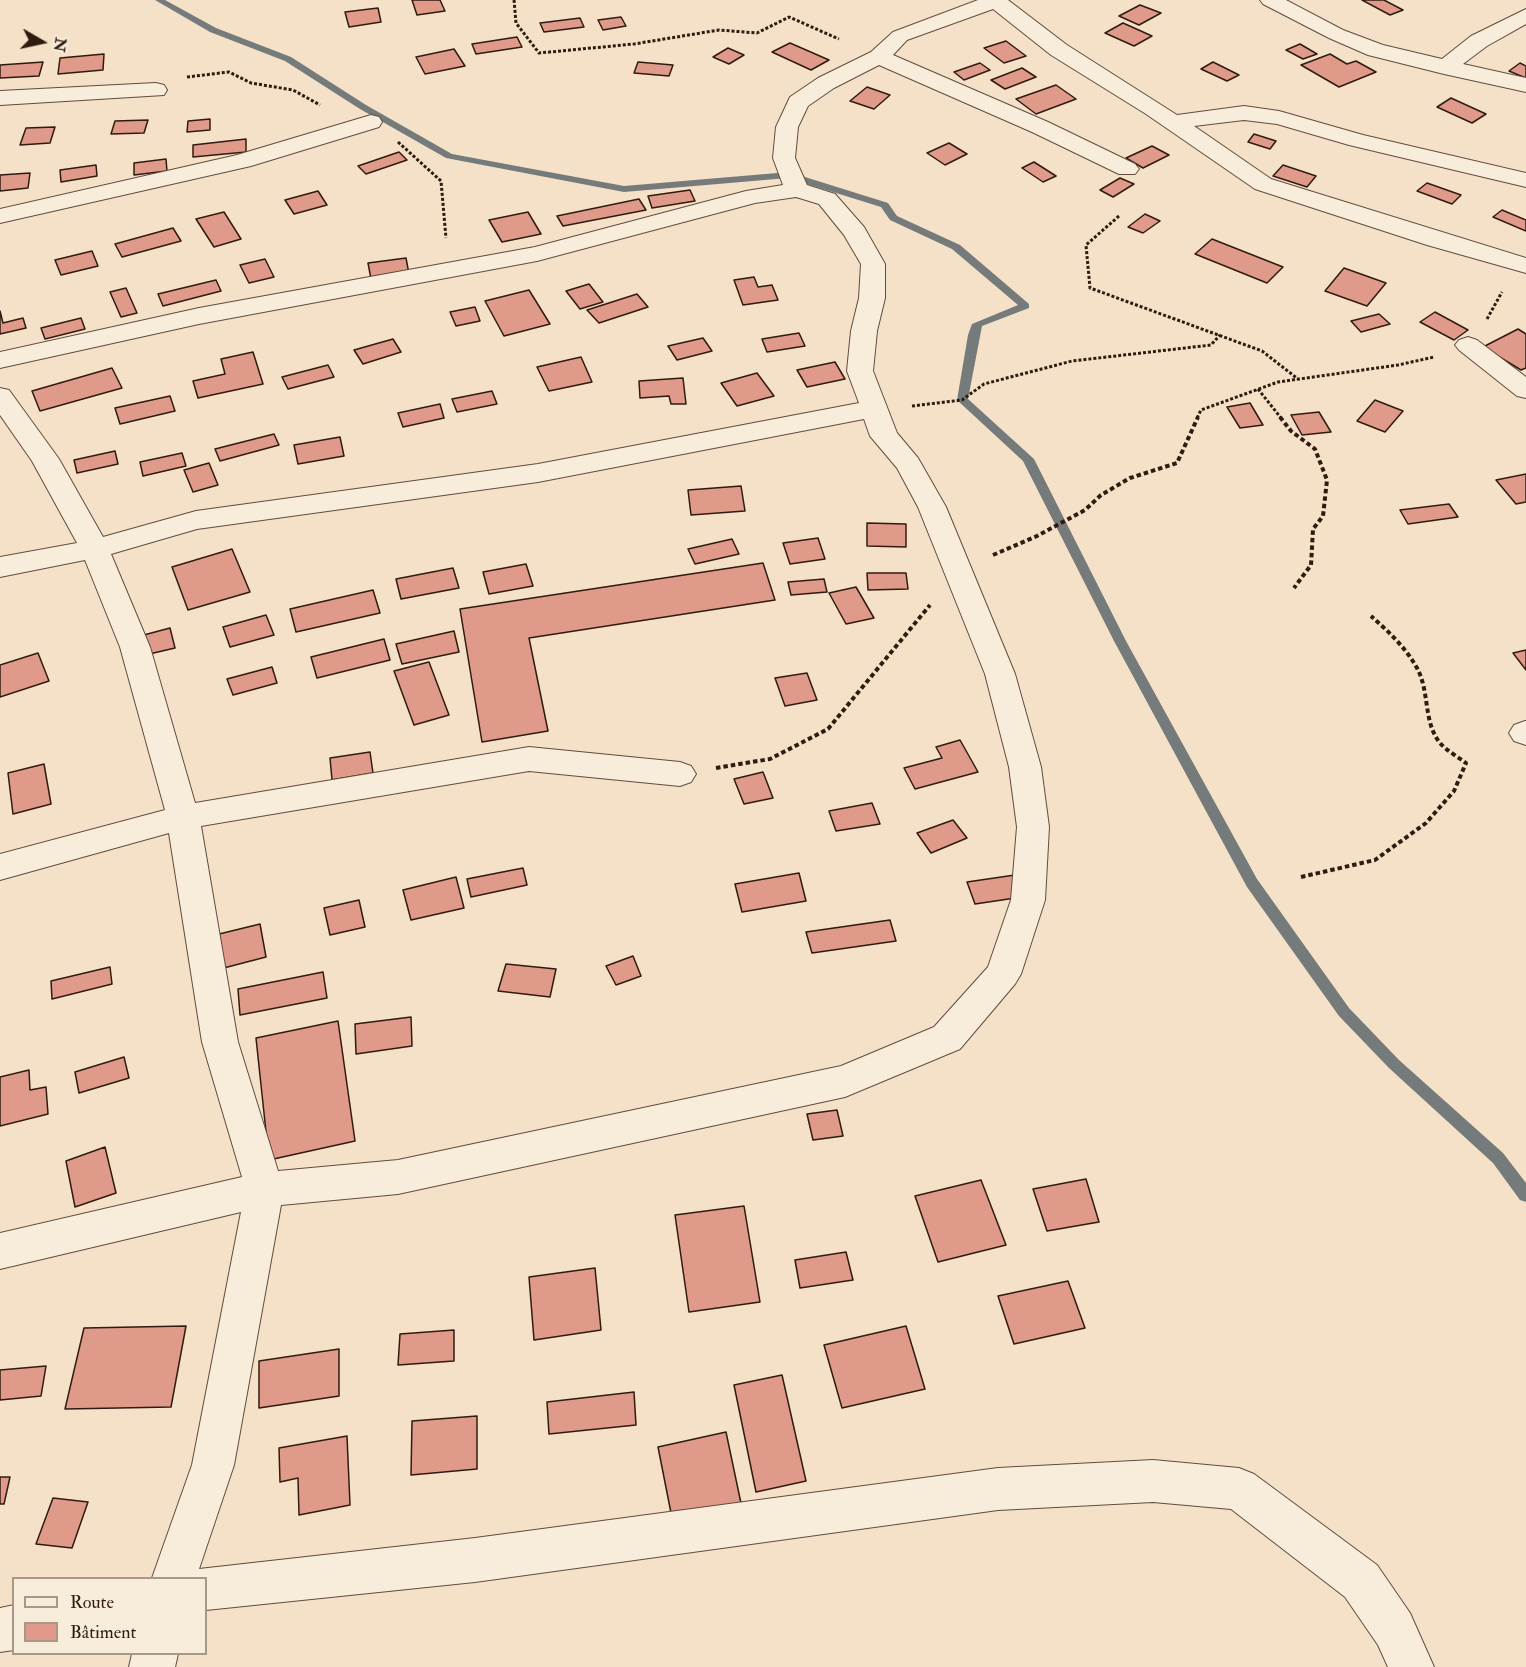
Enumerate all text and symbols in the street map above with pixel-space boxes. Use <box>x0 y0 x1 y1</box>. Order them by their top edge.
north arrow <box>12 12 72 72</box>
text: N <box>49 36 71 53</box>
legend <box>12 1577 207 1655</box>
text: Route <box>70 1591 114 1614</box>
text: Bâtiment <box>70 1621 136 1644</box>

